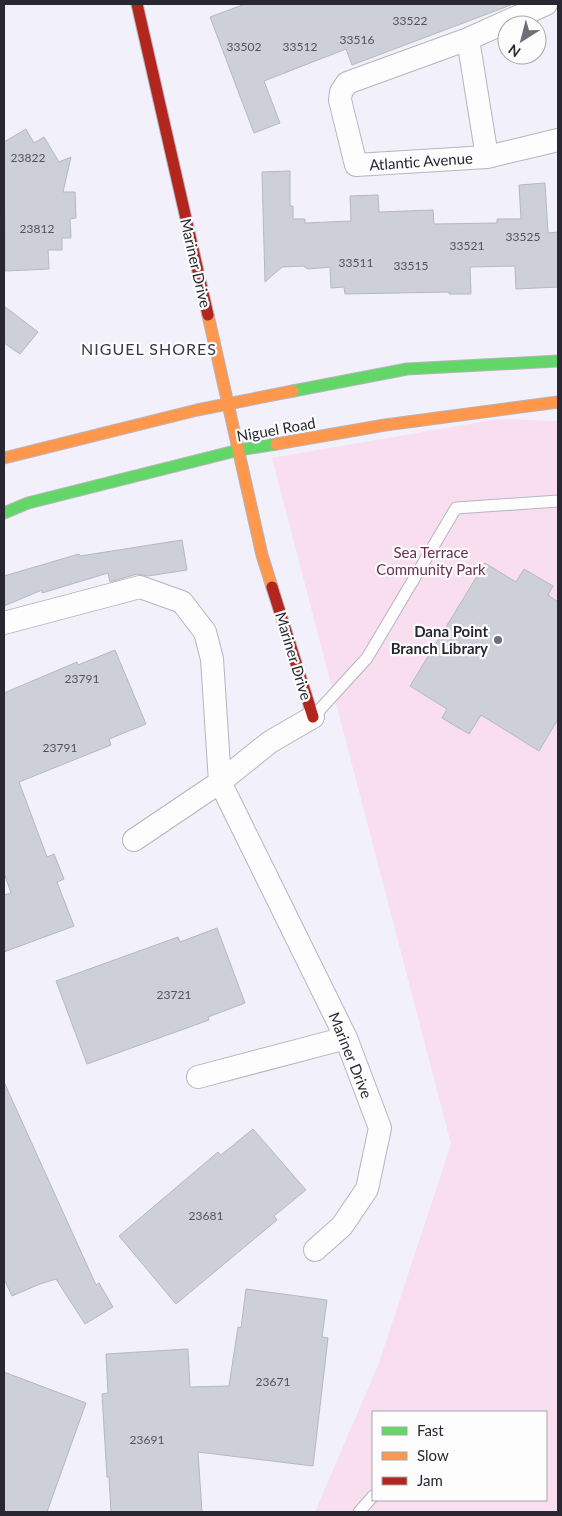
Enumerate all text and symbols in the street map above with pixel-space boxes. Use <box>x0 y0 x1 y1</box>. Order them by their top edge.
house number: 33522 <box>393 13 427 28</box>
north arrow <box>497 15 547 65</box>
house number: 33516 <box>340 32 374 47</box>
house number: 33502 <box>227 39 261 54</box>
house number: 33512 <box>283 39 317 54</box>
text: N <box>505 41 523 61</box>
street label: Atlantic Avenue <box>369 148 473 174</box>
house number: 23822 <box>11 150 45 165</box>
street label: Mariner Drive <box>177 217 215 310</box>
house number: 23812 <box>20 221 54 236</box>
house number: 33525 <box>506 229 540 244</box>
house number: 33521 <box>450 238 484 253</box>
house number: 33511 <box>339 255 373 270</box>
house number: 33515 <box>394 258 428 273</box>
district label: NIGUEL SHORES <box>81 339 217 358</box>
street label: Niguel Road <box>235 413 317 445</box>
park label: Sea Terrace Community Park <box>376 543 486 578</box>
street label: Mariner Drive <box>272 610 316 702</box>
place label: Dana Point Branch Library <box>391 622 488 657</box>
marker: Dana Point Branch Library <box>492 634 504 646</box>
house number: 23791 <box>65 671 99 686</box>
house number: 23791 <box>43 740 77 755</box>
house number: 23721 <box>157 987 191 1002</box>
street label: Mariner Drive <box>326 1009 376 1101</box>
house number: 23681 <box>189 1208 223 1223</box>
house number: 23671 <box>256 1374 290 1389</box>
legend <box>372 1411 547 1501</box>
text: Fast <box>417 1421 444 1439</box>
house number: 23691 <box>130 1432 164 1447</box>
text: Slow <box>417 1446 449 1464</box>
text: Jam <box>417 1471 443 1489</box>

